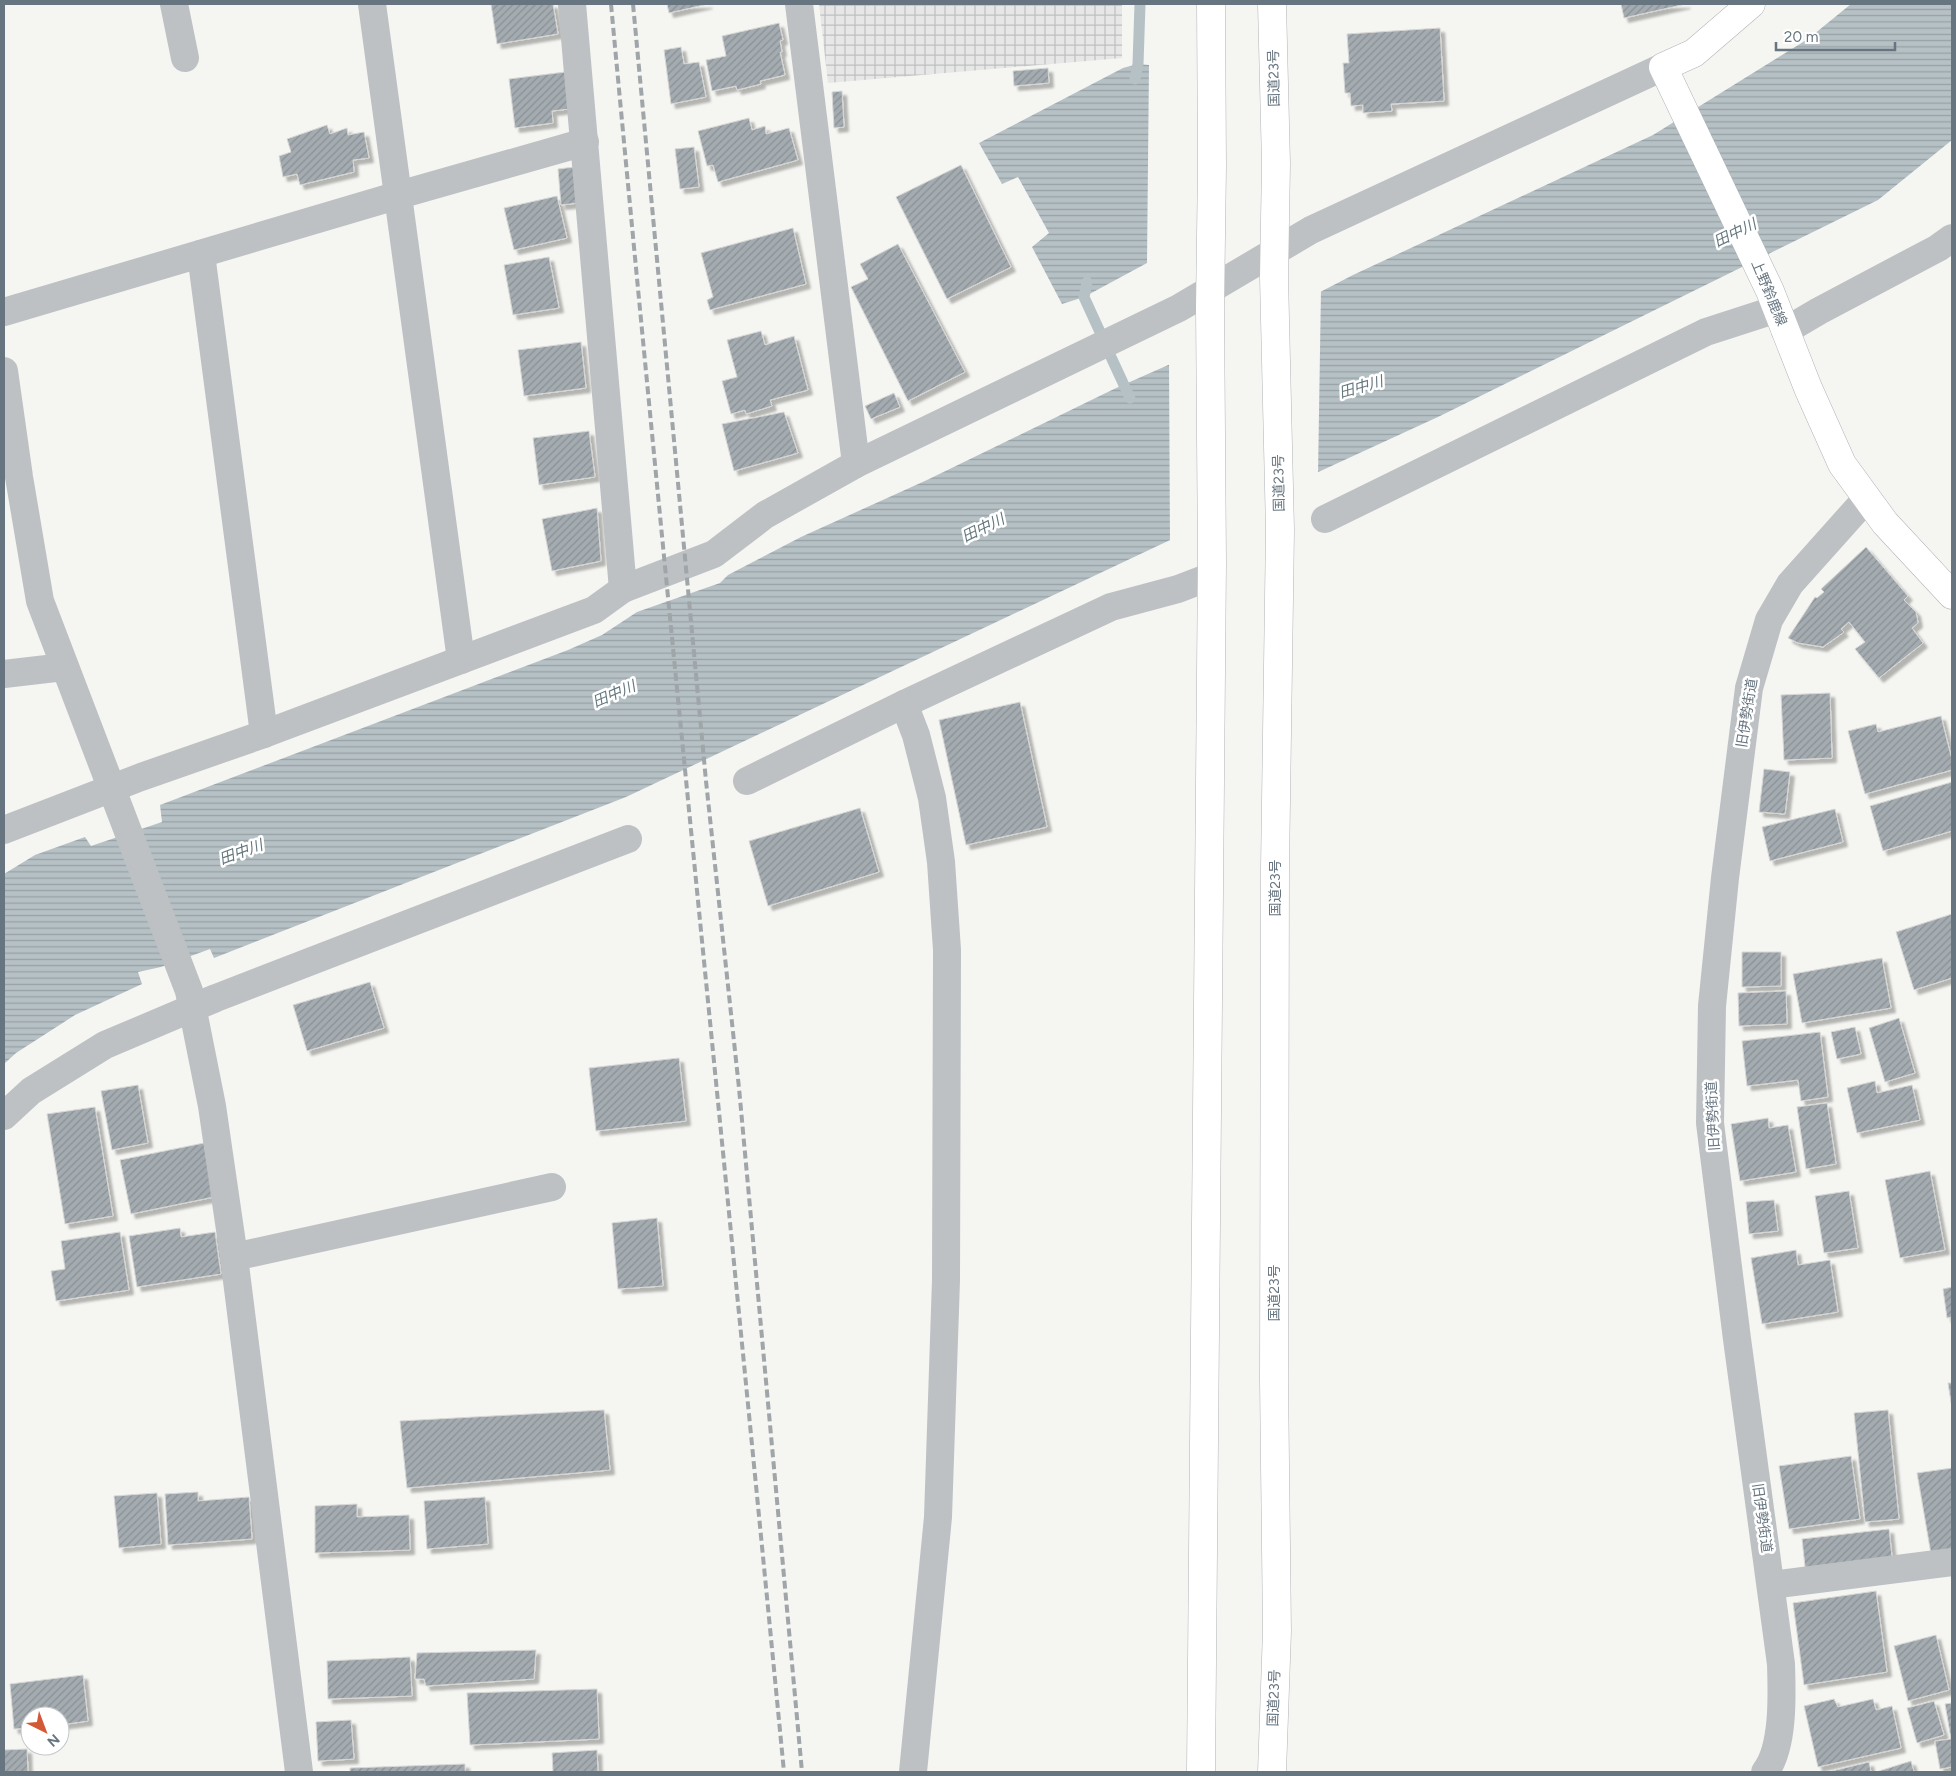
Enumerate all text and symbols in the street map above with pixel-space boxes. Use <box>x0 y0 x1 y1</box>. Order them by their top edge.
scale bar <box>1776 20 1895 52</box>
text: 20 m <box>1784 28 1818 46</box>
street label: 国道23号 <box>1265 49 1283 107</box>
water label: 田中川 <box>1711 214 1761 251</box>
street label: 上野鈴鹿線 <box>1748 257 1790 329</box>
water label: 田中川 <box>1337 372 1387 402</box>
street label: 国道23号 <box>1270 454 1288 512</box>
water label: 田中川 <box>959 509 1009 546</box>
water label: 田中川 <box>590 676 640 711</box>
street label: 旧伊勢街道 <box>1733 677 1761 749</box>
water label: 田中川 <box>217 835 267 868</box>
street label: 国道23号 <box>1267 859 1284 917</box>
street label: 旧伊勢街道 <box>1703 1081 1723 1151</box>
street label: 国道23号 <box>1266 1264 1283 1322</box>
street label: 旧伊勢街道 <box>1749 1482 1775 1554</box>
street label: 国道23号 <box>1265 1669 1283 1727</box>
north arrow <box>20 1706 70 1756</box>
text: N <box>44 1730 63 1750</box>

